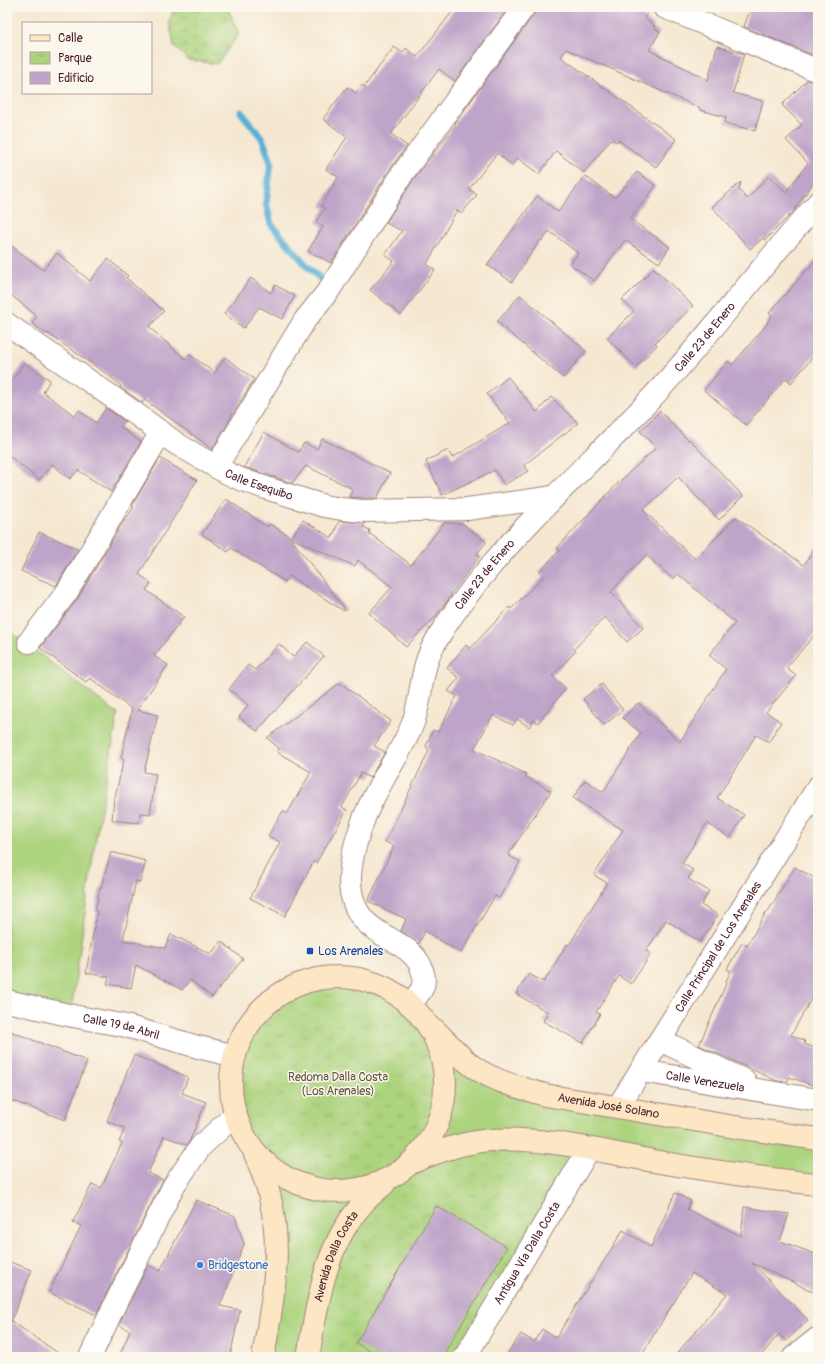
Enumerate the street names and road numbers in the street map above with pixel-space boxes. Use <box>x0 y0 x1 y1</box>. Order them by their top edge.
street label: Calle 23 de Enero <box>671 299 739 375</box>
street label: Calle Esequibo <box>223 466 295 504</box>
street label: Calle 23 de Enero <box>451 536 518 613</box>
street label: Calle Principal de Los Arenales <box>672 878 765 1015</box>
street label: Calle 19 de Abril <box>82 1011 161 1043</box>
street label: Calle Venezuela <box>665 1068 746 1095</box>
street label: Avenida José Solano <box>557 1090 661 1122</box>
street label: Antigua Vía Dalla Costa <box>490 1199 564 1307</box>
street label: Avenida Dalla Costa <box>311 1207 362 1304</box>

